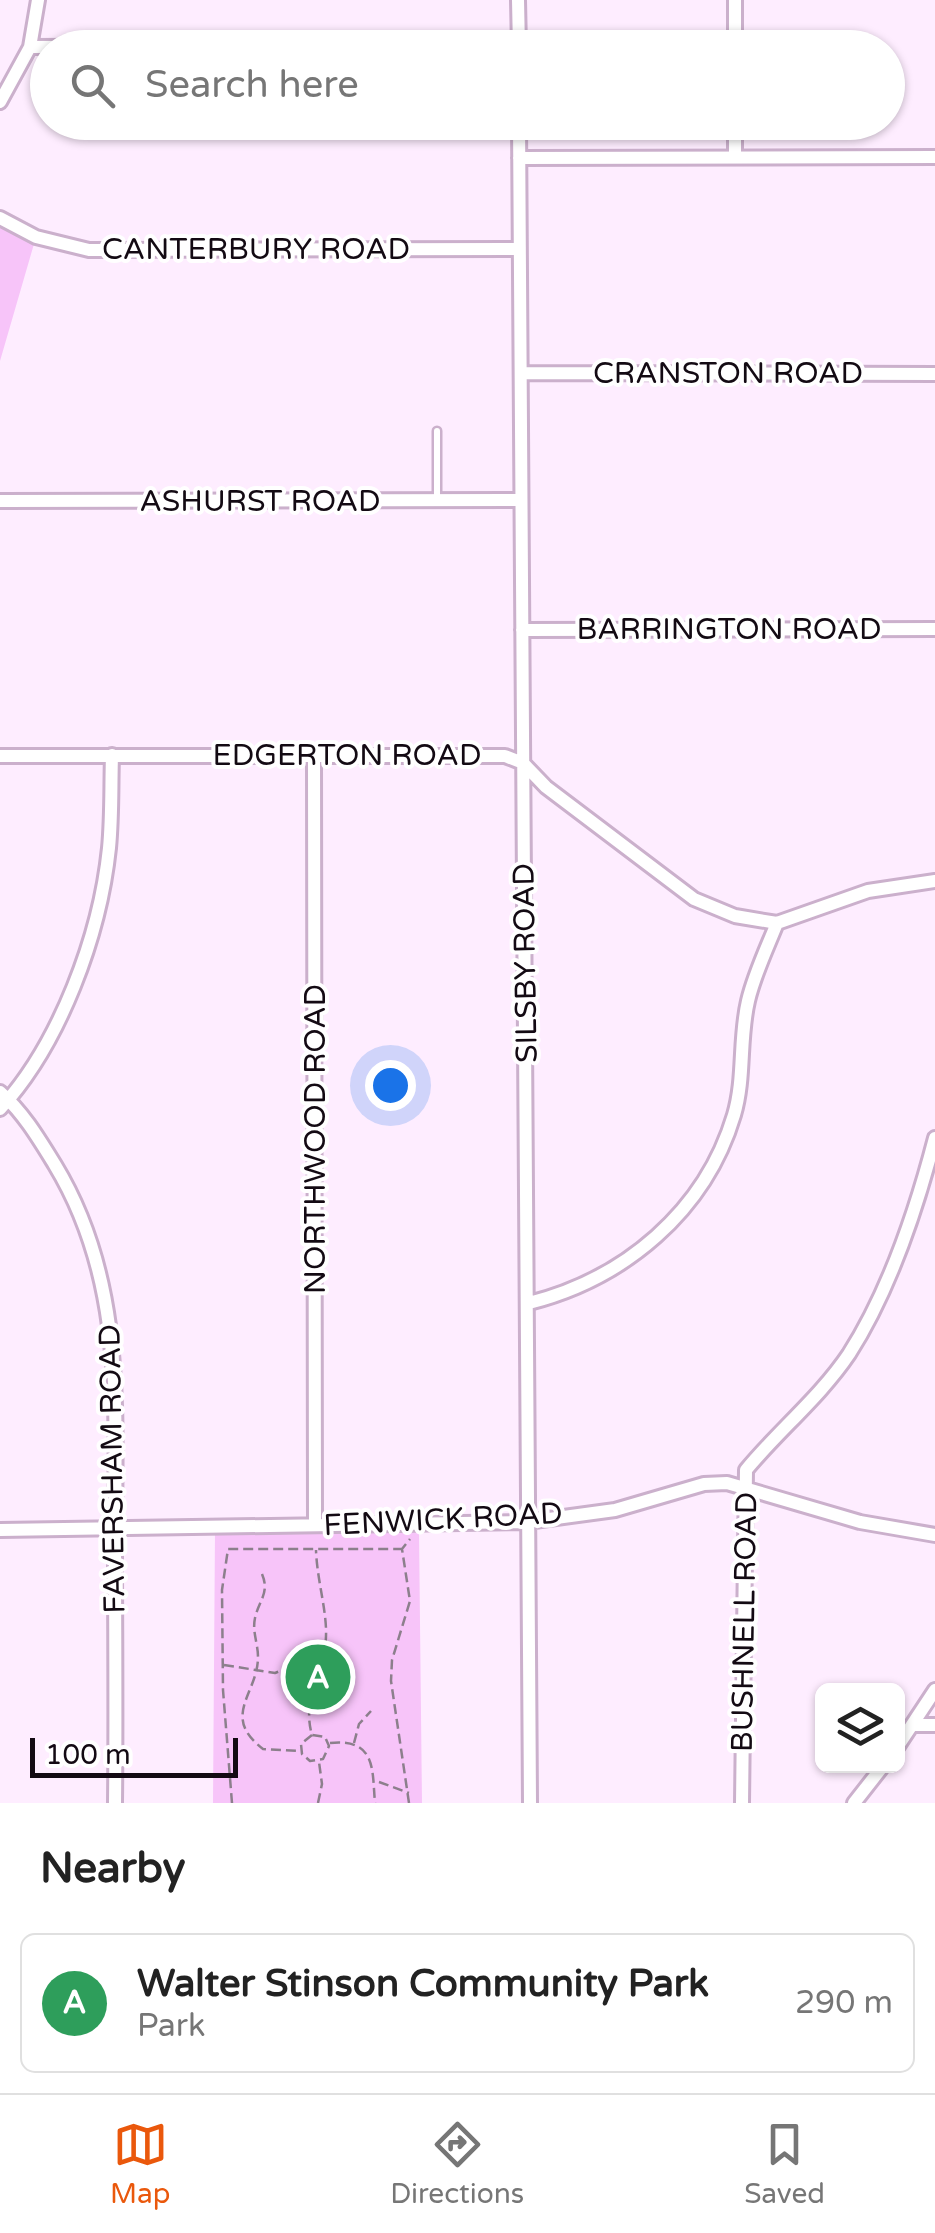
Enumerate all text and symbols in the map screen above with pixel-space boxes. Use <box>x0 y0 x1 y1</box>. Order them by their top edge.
search box <box>30 30 905 140</box>
icon: search <box>65 58 120 113</box>
text: Search here <box>145 62 359 108</box>
street label: CANTERBURY ROAD <box>102 231 410 268</box>
street label: CRANSTON ROAD <box>593 355 863 392</box>
street label: ASHURST ROAD <box>139 483 381 520</box>
street label: BARRINGTON ROAD <box>576 611 882 648</box>
street label: EDGERTON ROAD <box>213 737 481 774</box>
street label: SILSBY ROAD <box>505 863 546 1063</box>
street label: NORTHWOOD ROAD <box>297 984 334 1294</box>
your location <box>365 1060 416 1111</box>
street label: FAVERSHAM ROAD <box>91 1324 134 1614</box>
street label: BUSHNELL ROAD <box>724 1491 765 1753</box>
street label: FENWICK ROAD <box>323 1495 563 1544</box>
pin: A <box>286 1640 350 1714</box>
map controls <box>815 1683 905 1773</box>
button: layers <box>815 1683 905 1773</box>
scale bar <box>30 1733 238 1778</box>
text: 100 m <box>45 1738 131 1772</box>
text: Nearby <box>40 1843 185 1894</box>
text: Walter Stinson Community Park <box>137 1961 709 2007</box>
text: A <box>63 1984 86 2022</box>
text: 290 m <box>795 1984 893 2022</box>
text: Park <box>137 2007 205 2045</box>
tab: Map <box>110 2117 170 2211</box>
tab: Directions <box>390 2117 524 2211</box>
tab: Saved <box>744 2117 825 2211</box>

